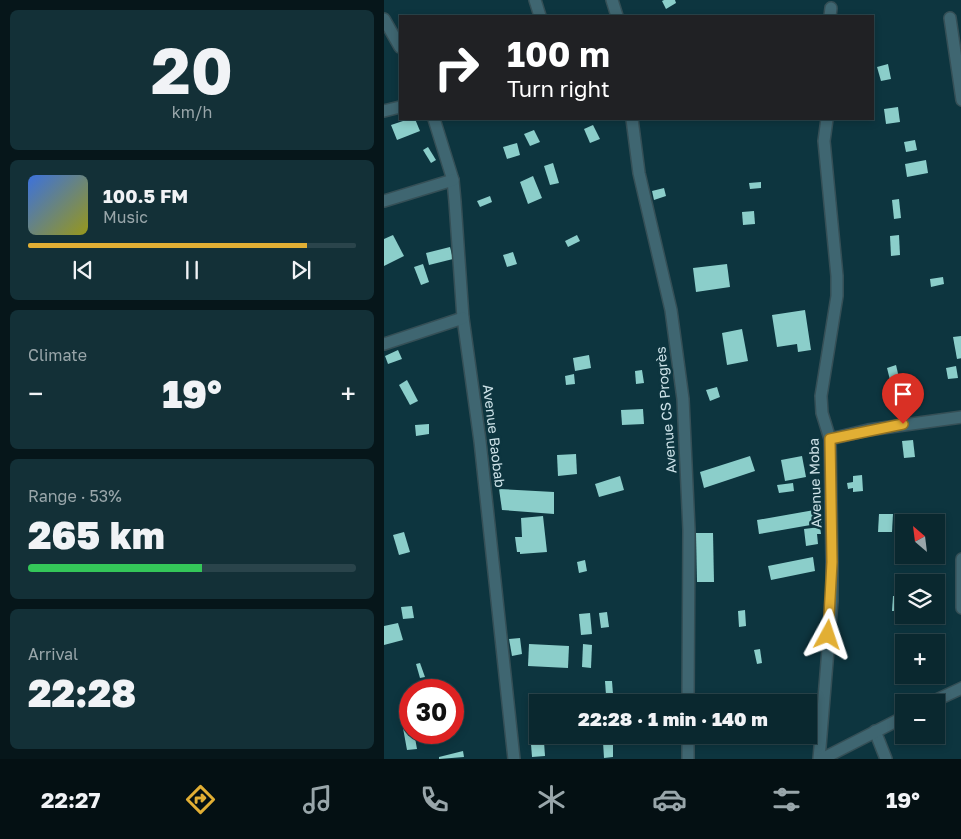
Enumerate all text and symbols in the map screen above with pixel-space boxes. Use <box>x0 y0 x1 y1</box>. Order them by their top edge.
text: 20 <box>151 30 233 108</box>
text: 100 m <box>507 33 610 75</box>
icon: right <box>424 35 489 100</box>
text: Turn right <box>507 75 610 102</box>
text: km/h <box>172 102 212 122</box>
text: 100.5 FM <box>103 184 188 207</box>
text: Music <box>103 207 148 227</box>
icon: previous <box>69 256 97 284</box>
icon: pause <box>178 256 206 284</box>
icon: next <box>287 256 315 284</box>
text: Climate <box>28 345 87 365</box>
street label: Avenue CS Progrès <box>651 346 680 474</box>
text: 19° <box>162 371 222 416</box>
pin <box>882 373 924 424</box>
text: − <box>28 377 43 410</box>
text: + <box>341 377 356 410</box>
icon: arrive <box>889 380 917 408</box>
street label: Avenue Baobab <box>480 383 509 488</box>
street label: Avenue Moba <box>804 438 825 528</box>
text: Range · 53% <box>28 486 122 506</box>
text: 265 km <box>28 512 165 557</box>
north arrow <box>895 514 945 564</box>
map controls <box>895 514 945 744</box>
button: layers <box>895 574 945 624</box>
position arrow <box>801 608 853 660</box>
button: + <box>895 634 945 684</box>
text: Arrival <box>28 644 78 664</box>
text: 22:28 <box>28 670 136 715</box>
speed limit sign: 30 <box>399 679 464 744</box>
button: − <box>895 694 945 744</box>
text: 22:28 · 1 min · 140 m <box>578 707 768 730</box>
icon: directions <box>183 782 218 817</box>
icon: music <box>300 782 335 817</box>
icon: phone <box>417 782 452 817</box>
icon: climate <box>534 782 569 817</box>
icon: car <box>652 782 687 817</box>
icon: filters <box>769 782 804 817</box>
text: 22:27 <box>41 786 100 813</box>
text: 19° <box>886 786 920 813</box>

